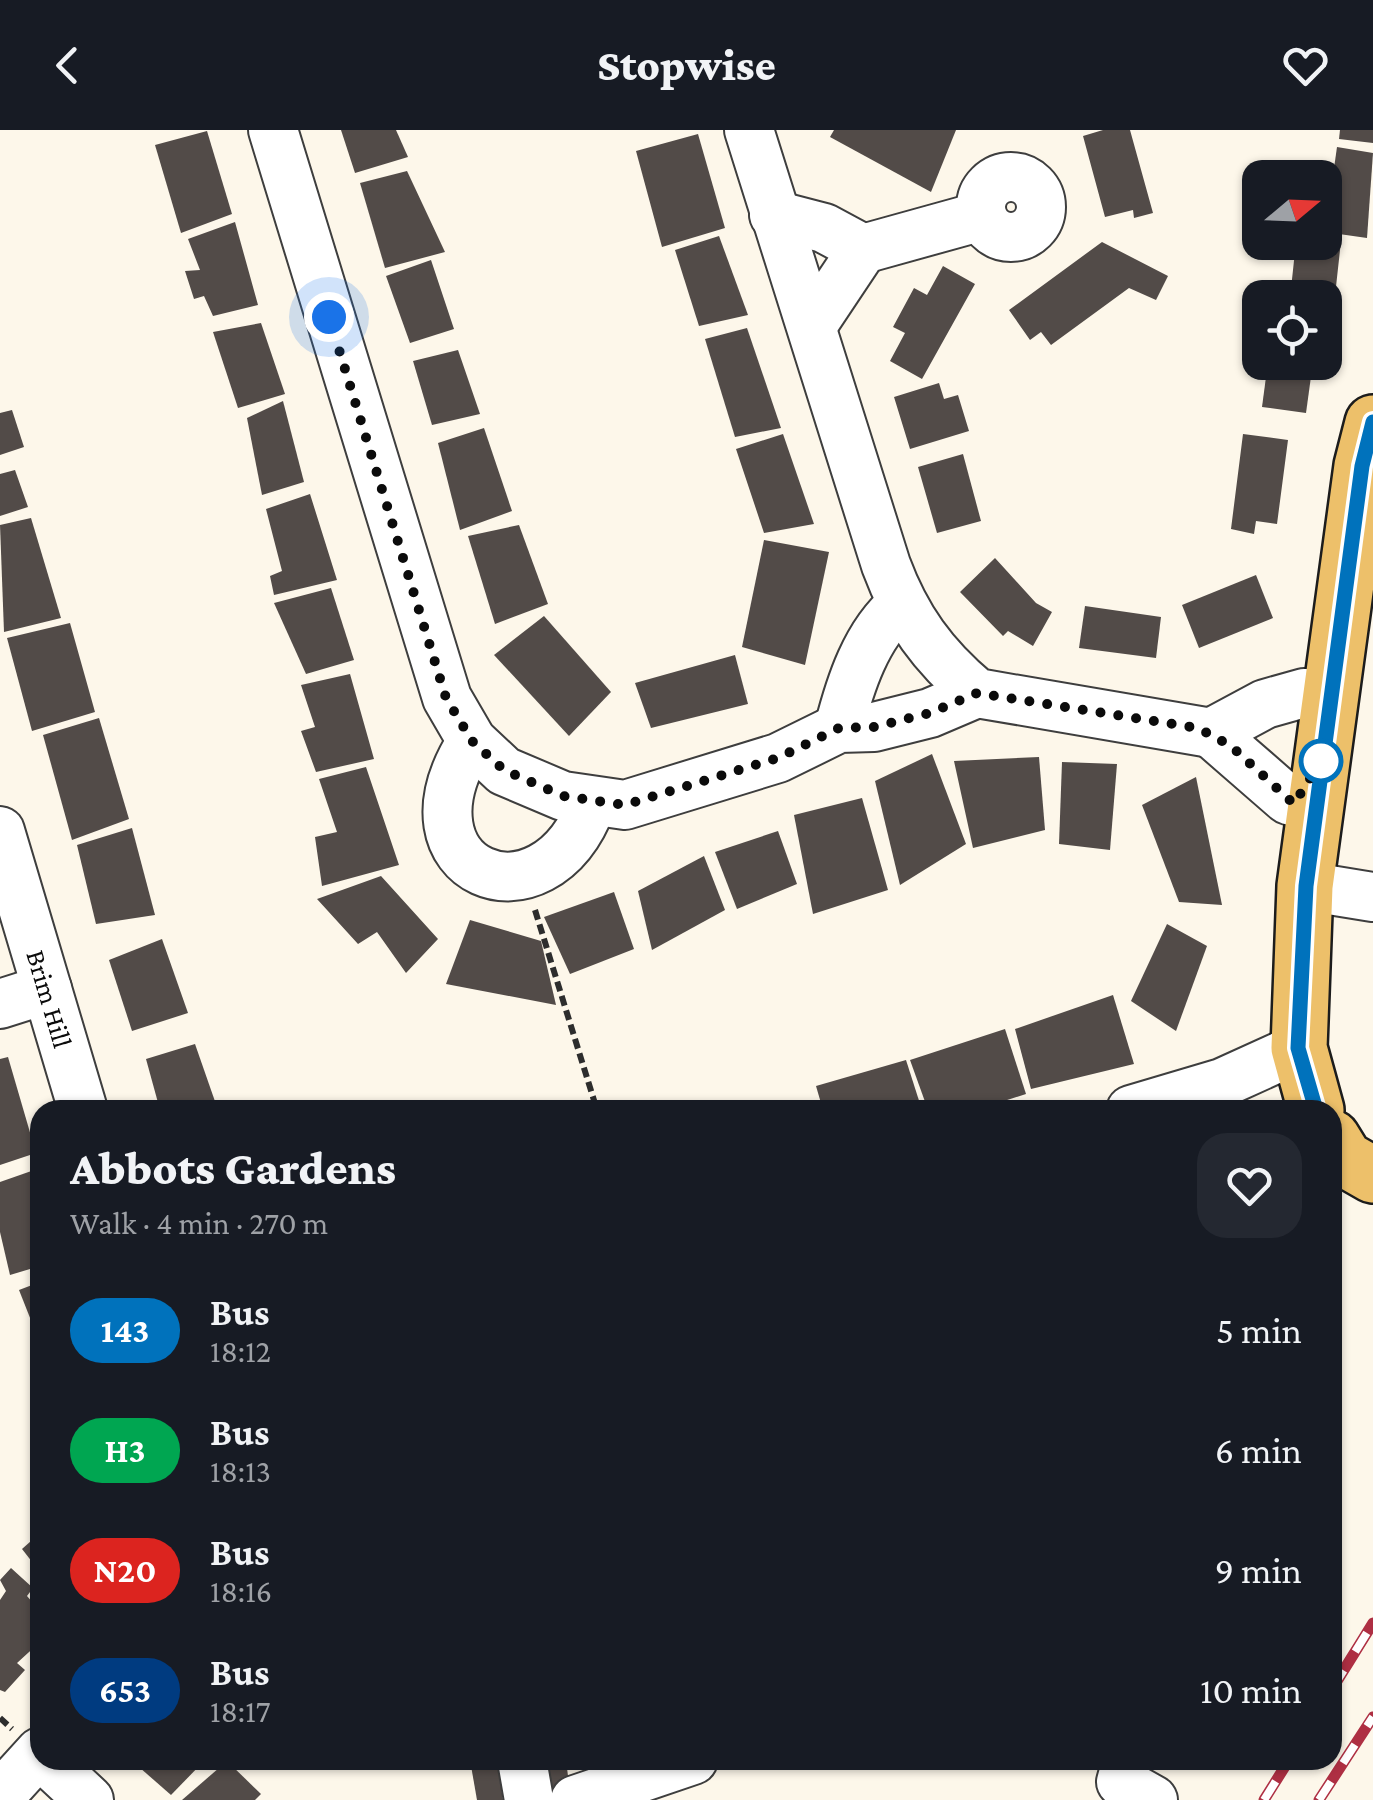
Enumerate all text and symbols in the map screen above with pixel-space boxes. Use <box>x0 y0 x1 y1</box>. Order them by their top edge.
icon: back <box>40 38 95 93</box>
icon: heart <box>1278 38 1333 93</box>
text: Stopwise <box>597 40 776 90</box>
north arrow <box>1242 160 1342 260</box>
map controls <box>1242 160 1342 380</box>
button: locate <box>1242 280 1342 380</box>
your location <box>304 292 354 342</box>
unlabelled marker <box>1300 740 1342 782</box>
street label: Brim Hill <box>20 946 79 1052</box>
button: heart <box>1197 1133 1302 1238</box>
text: Abbots Gardens <box>70 1141 396 1194</box>
text: Walk · 4 min · 270 m <box>70 1205 328 1241</box>
text: Bus <box>210 1291 269 1333</box>
text: 5 min <box>1216 1309 1302 1351</box>
text: 143 <box>101 1311 149 1350</box>
text: 18:12 <box>210 1333 271 1369</box>
text: Bus <box>210 1411 269 1453</box>
text: 6 min <box>1215 1429 1302 1471</box>
text: H3 <box>104 1431 146 1470</box>
text: 18:13 <box>210 1453 271 1489</box>
text: Bus <box>210 1531 269 1573</box>
text: 9 min <box>1215 1549 1302 1591</box>
text: N20 <box>94 1551 156 1590</box>
text: 18:16 <box>210 1573 272 1609</box>
text: Bus <box>210 1651 269 1693</box>
text: 10 min <box>1200 1669 1302 1711</box>
text: 653 <box>99 1671 151 1710</box>
text: 18:17 <box>210 1693 271 1729</box>

